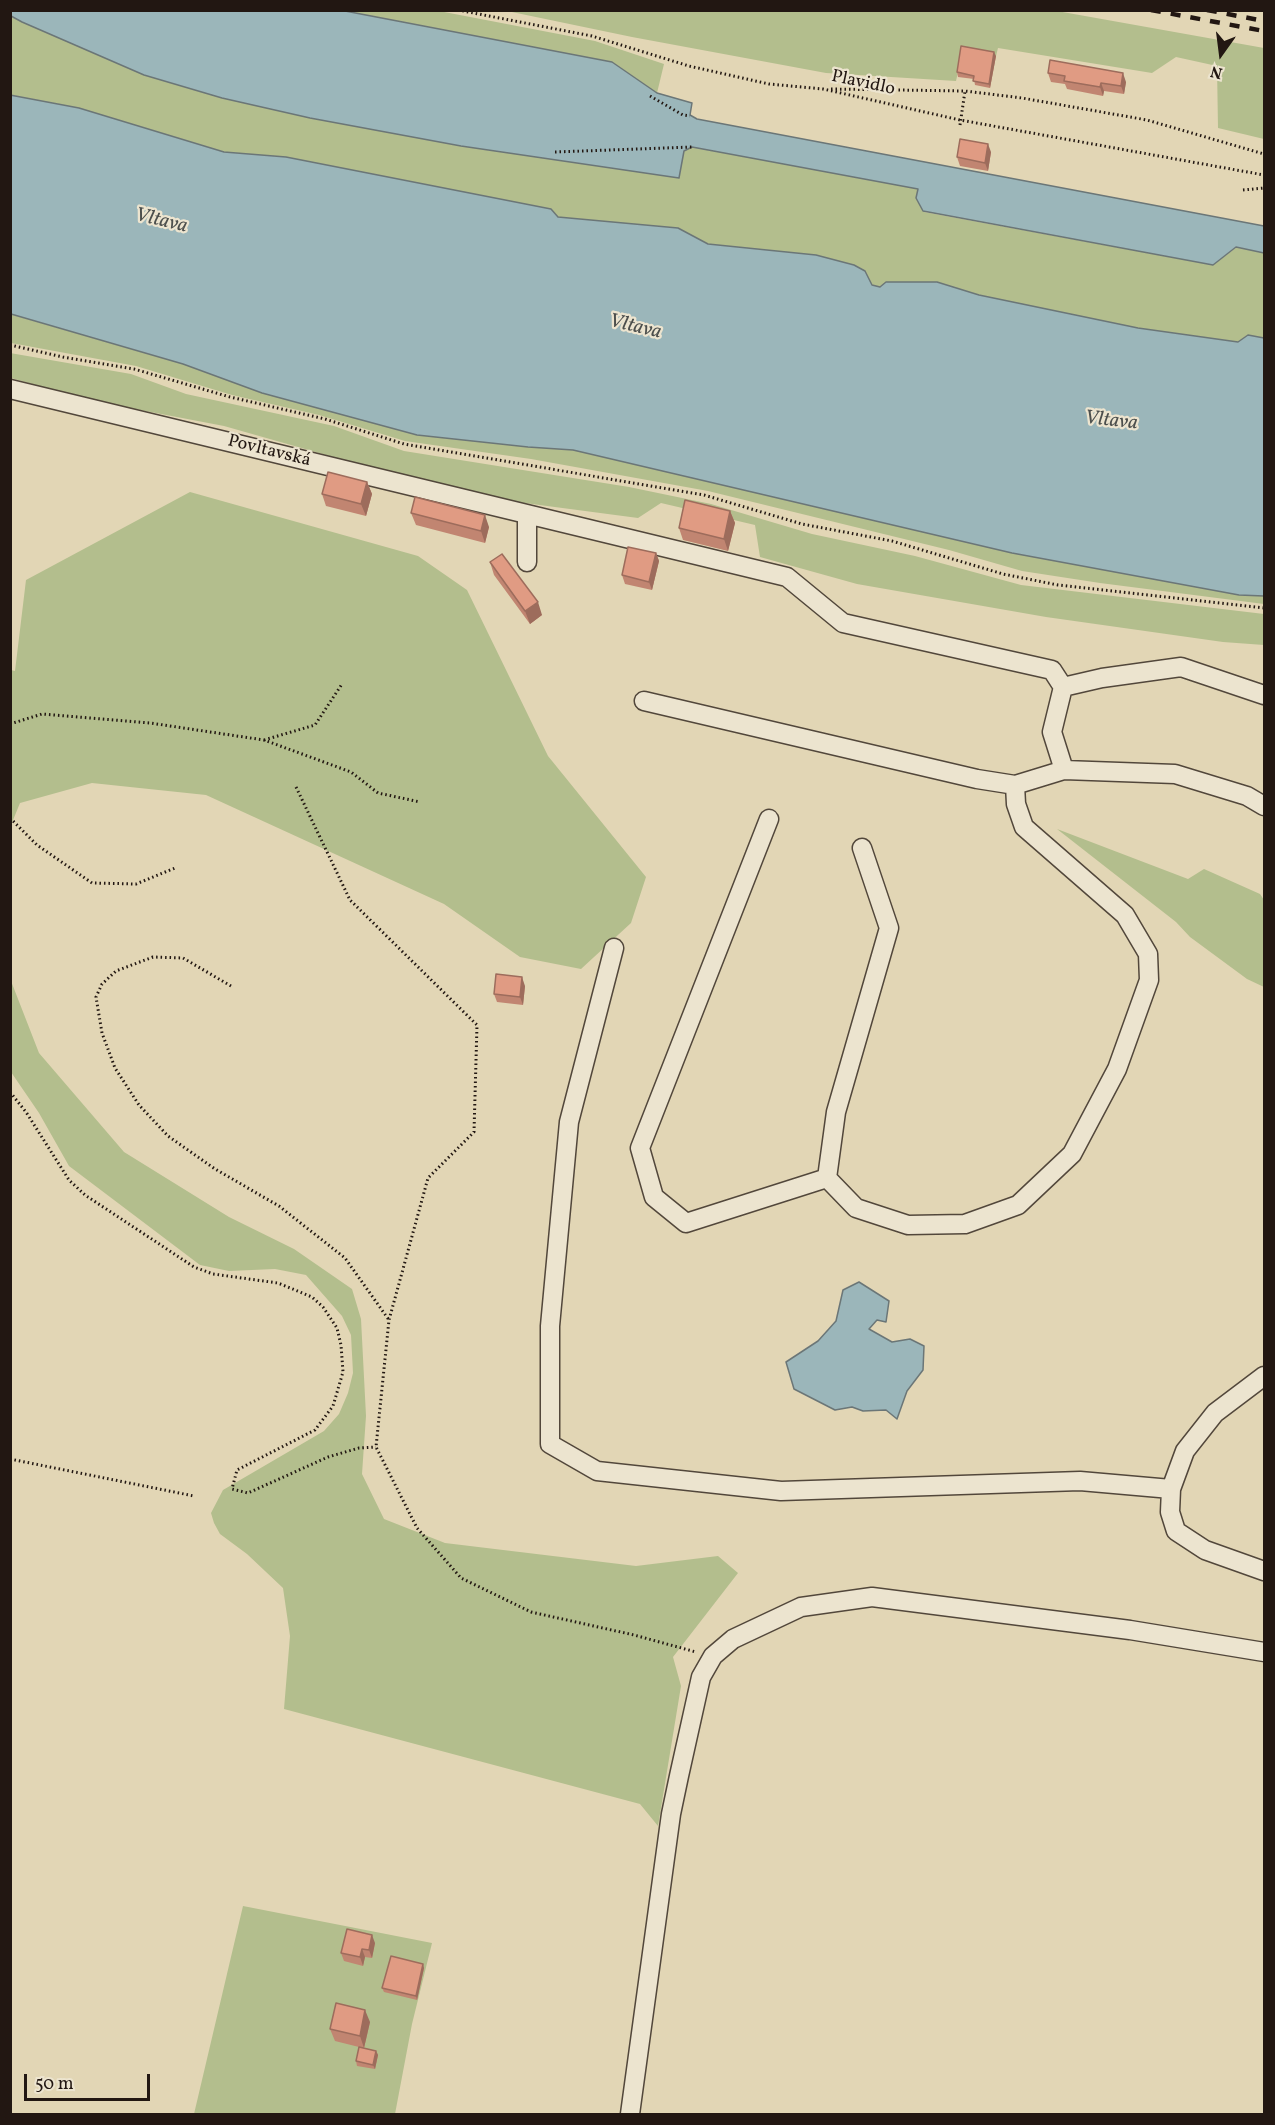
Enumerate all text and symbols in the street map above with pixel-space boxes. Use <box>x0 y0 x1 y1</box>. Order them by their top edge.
north arrow <box>1191 24 1251 84</box>
text: N <box>1208 59 1225 84</box>
street label: Plavidlo <box>829 67 897 101</box>
water label: Vltava <box>132 204 190 240</box>
water label: Vltava <box>606 310 664 346</box>
water label: Vltava <box>1083 407 1139 437</box>
street label: Povltavská <box>225 431 313 473</box>
scale bar <box>27 2062 153 2100</box>
text: 50 m <box>35 2072 74 2097</box>

